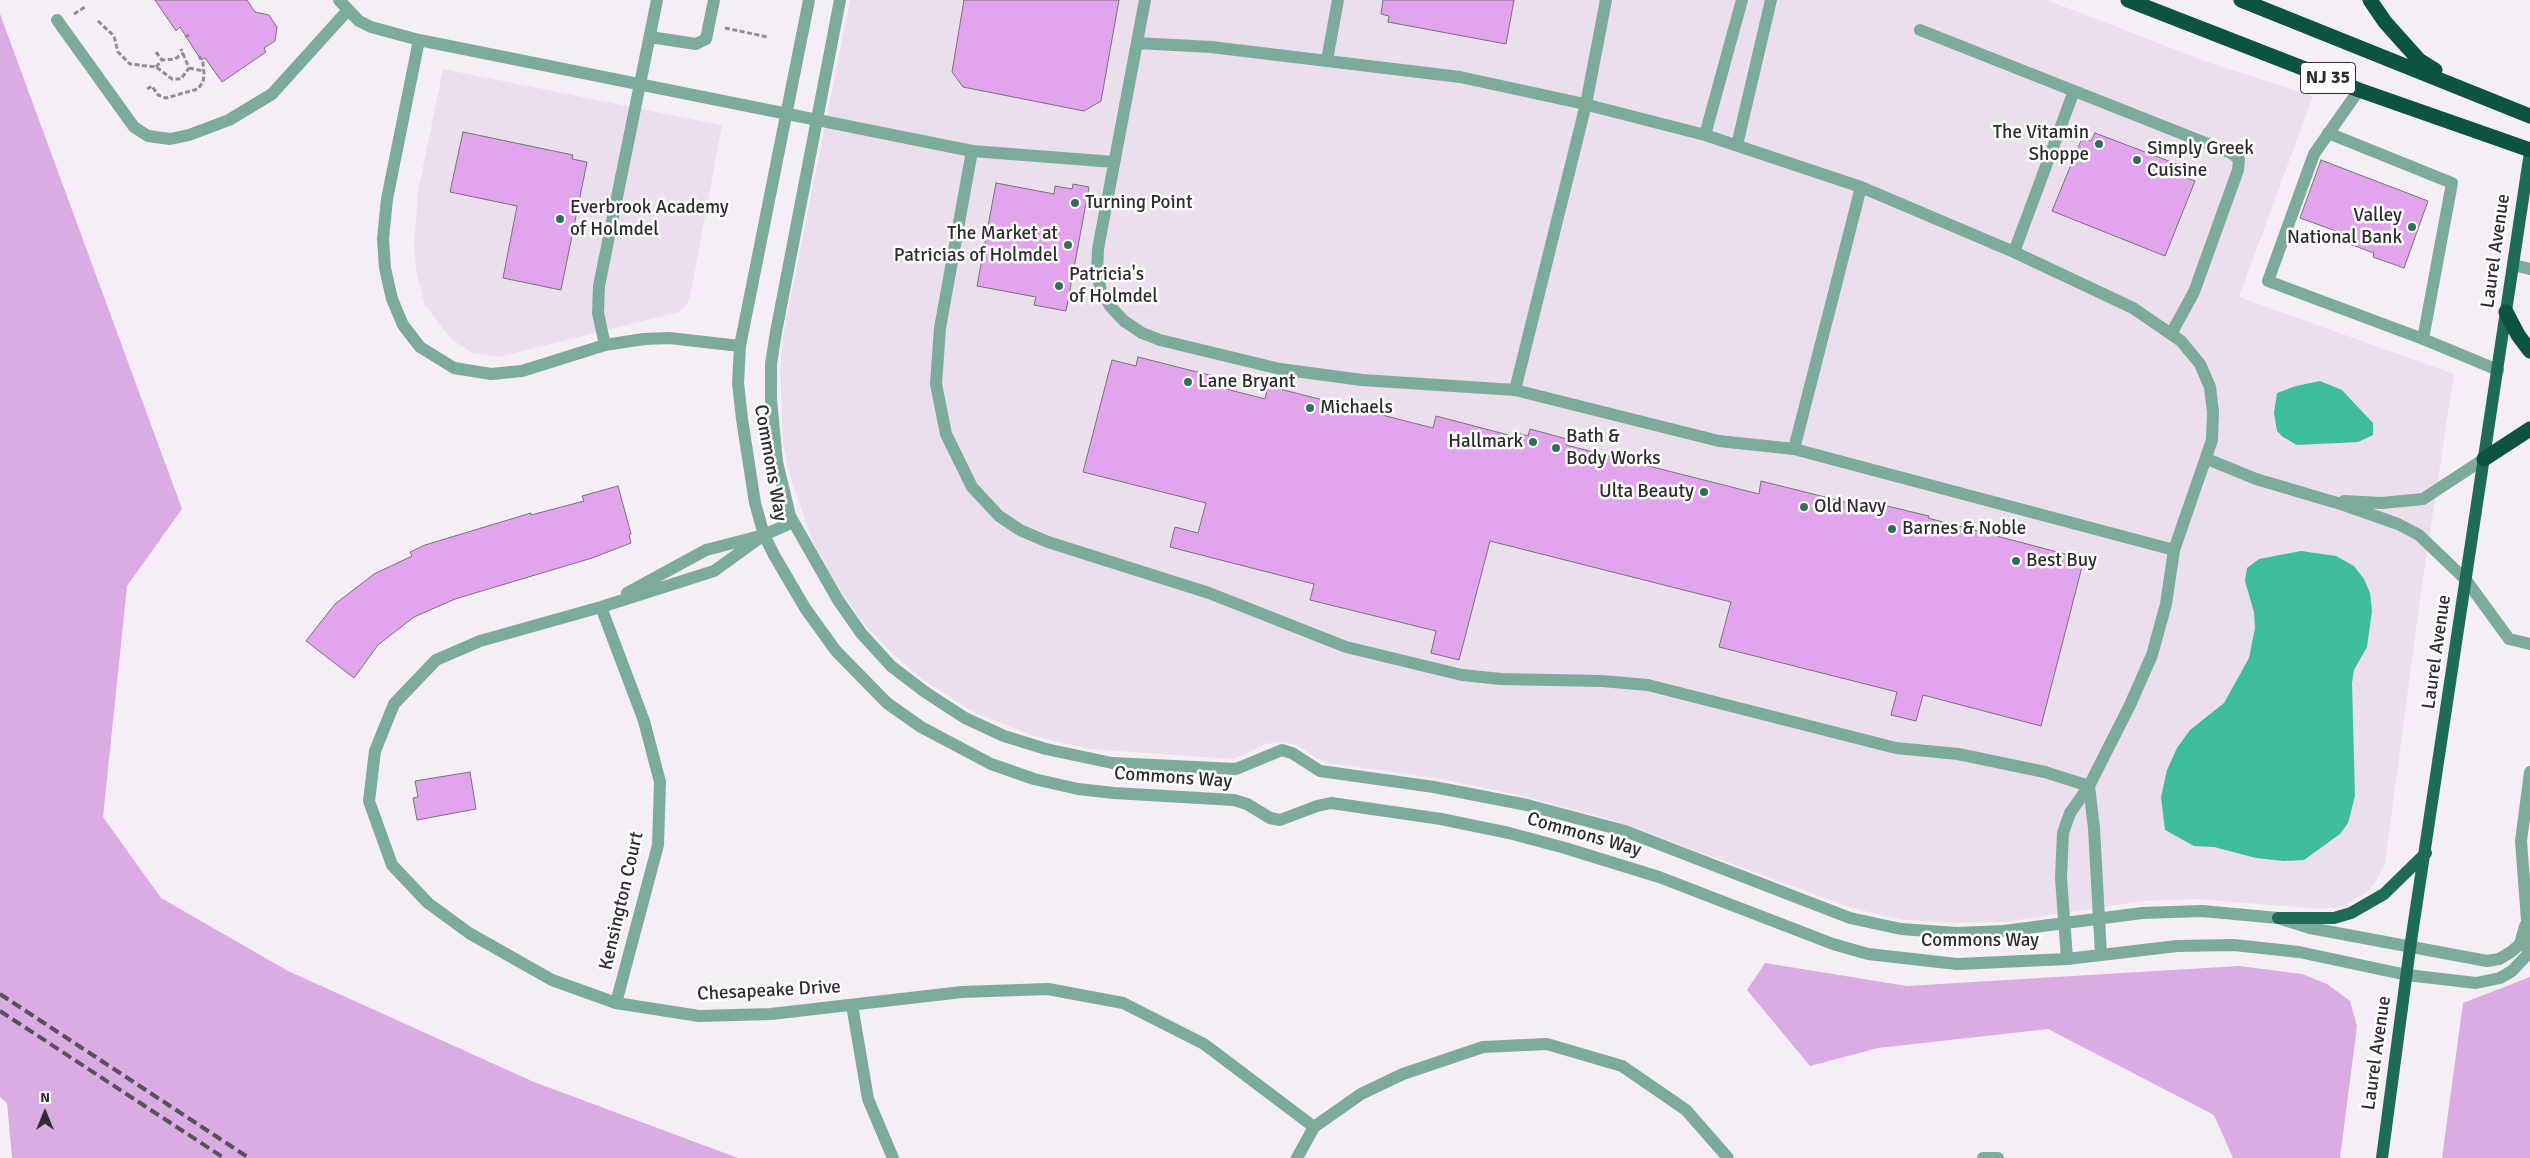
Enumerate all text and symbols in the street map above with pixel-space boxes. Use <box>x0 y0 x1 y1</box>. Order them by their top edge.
road number: NJ 35 <box>2300 62 2356 94</box>
place label: The Vitamin Shoppe <box>1993 122 2089 166</box>
marker: The Vitamin Shoppe <box>2093 138 2105 150</box>
place label: Simply Greek Cuisine <box>2147 138 2254 182</box>
marker: Simply Greek Cuisine <box>2131 154 2143 166</box>
place label: Turning Point <box>1085 192 1193 214</box>
street label: Laurel Avenue <box>2477 192 2515 310</box>
place label: Everbrook Academy of Holmdel <box>570 197 729 241</box>
marker: Turning Point <box>1069 197 1081 209</box>
place label: Valley National Bank <box>2287 205 2402 249</box>
marker: Everbrook Academy of Holmdel <box>554 213 566 225</box>
marker: Valley National Bank <box>2406 221 2418 233</box>
place label: The Market at Patricias of Holmdel <box>894 223 1058 267</box>
marker: The Market at Patricias of Holmdel <box>1062 239 1074 251</box>
place label: Patricia's of Holmdel <box>1069 264 1158 308</box>
marker: Patricia's of Holmdel <box>1053 280 1065 292</box>
place label: Lane Bryant <box>1198 371 1295 393</box>
marker: Lane Bryant <box>1182 376 1194 388</box>
place label: Michaels <box>1320 397 1393 419</box>
marker: Michaels <box>1304 402 1316 414</box>
street label: Commons Way <box>749 403 791 523</box>
place label: Bath & Body Works <box>1566 426 1661 470</box>
place label: Hallmark <box>1448 431 1523 453</box>
marker: Hallmark <box>1527 436 1539 448</box>
marker: Bath & Body Works <box>1550 442 1562 454</box>
place label: Ulta Beauty <box>1599 481 1694 503</box>
marker: Ulta Beauty <box>1698 486 1710 498</box>
place label: Old Navy <box>1814 496 1886 518</box>
marker: Old Navy <box>1798 501 1810 513</box>
place label: Barnes & Noble <box>1902 518 2026 540</box>
marker: Barnes & Noble <box>1886 523 1898 535</box>
place label: Best Buy <box>2026 550 2097 572</box>
marker: Best Buy <box>2010 555 2022 567</box>
street label: Laurel Avenue <box>2418 593 2456 711</box>
street label: Commons Way <box>1113 763 1233 793</box>
street label: Commons Way <box>1524 808 1644 862</box>
street label: Kensington Court <box>595 830 649 972</box>
street label: Commons Way <box>1921 930 2039 952</box>
street label: Chesapeake Drive <box>697 976 841 1006</box>
street label: Laurel Avenue <box>2358 994 2396 1112</box>
north arrow <box>20 1088 70 1138</box>
text: N <box>40 1089 50 1106</box>

